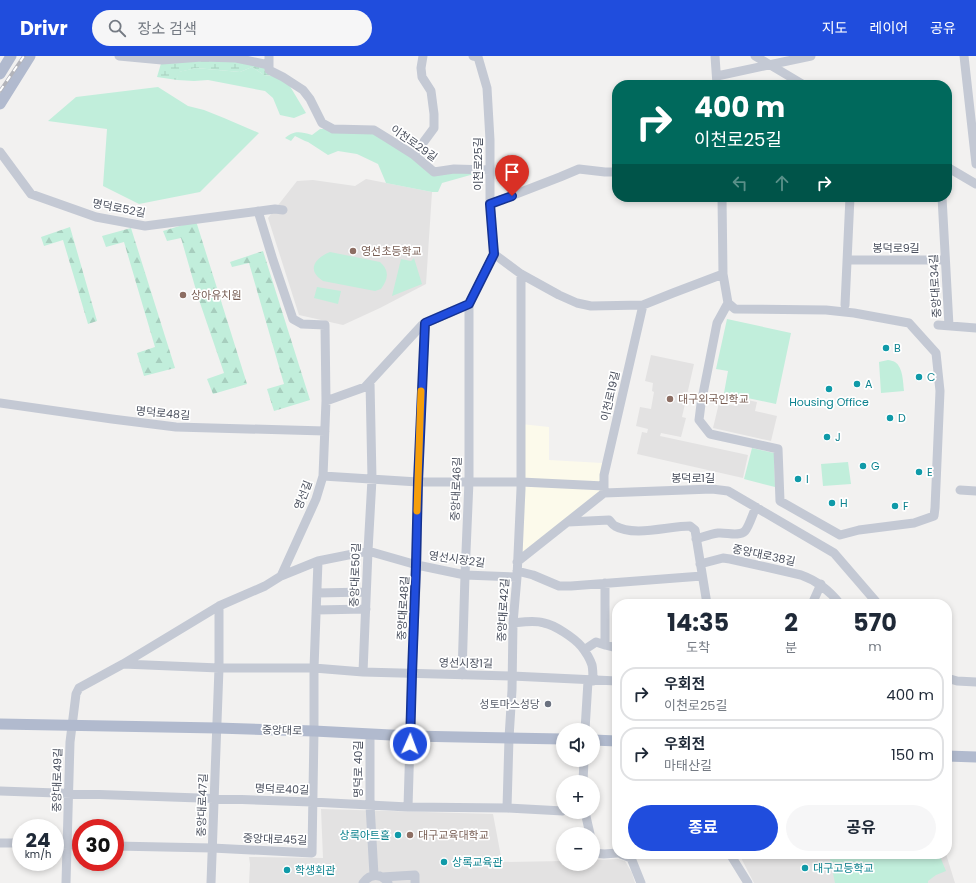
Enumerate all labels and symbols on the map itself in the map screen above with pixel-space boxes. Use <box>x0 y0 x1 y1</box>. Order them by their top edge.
street label: 이천로29길 <box>387 121 441 165</box>
street label: 이천로25길 <box>470 137 486 191</box>
pin <box>495 155 529 196</box>
street label: 명덕로52길 <box>91 195 147 221</box>
street label: 봉덕로9길 <box>872 240 920 256</box>
place label: 영선초등학교 <box>361 243 422 259</box>
marker: 영선초등학교 <box>348 246 358 256</box>
street label: 중앙대로34길 <box>925 254 945 318</box>
place label: 상아유치원 <box>191 287 242 303</box>
marker: 상아유치원 <box>178 290 188 300</box>
place label: B <box>894 340 901 356</box>
marker: B <box>881 343 891 353</box>
street label: 이천로19길 <box>596 369 624 423</box>
place label: C <box>927 369 936 385</box>
marker: C <box>914 372 924 382</box>
place label: A <box>865 376 873 392</box>
marker: A <box>852 379 862 389</box>
marker: Housing Office <box>824 384 834 394</box>
place label: 대구외국인학교 <box>678 391 749 407</box>
marker: 대구외국인학교 <box>665 394 675 404</box>
place label: Housing Office <box>789 394 869 410</box>
street label: 명덕로48길 <box>135 403 191 423</box>
place label: D <box>898 410 906 426</box>
marker: D <box>885 413 895 423</box>
place label: J <box>835 429 841 445</box>
marker: J <box>822 432 832 442</box>
street label: 중앙대로46길 <box>447 456 465 522</box>
place label: G <box>871 458 880 474</box>
marker: G <box>858 461 868 471</box>
place label: E <box>927 464 933 480</box>
marker: E <box>914 467 924 477</box>
street label: 봉덕로1길 <box>671 470 715 486</box>
place label: I <box>806 471 809 487</box>
marker: I <box>793 474 803 484</box>
street label: 영선길 <box>290 478 316 512</box>
place label: H <box>840 495 848 511</box>
marker: H <box>827 498 837 508</box>
place label: F <box>903 498 909 514</box>
marker: F <box>890 501 900 511</box>
street label: 중앙대로38길 <box>731 541 797 569</box>
street label: 중앙대로50길 <box>346 543 364 607</box>
street label: 영선시장2길 <box>428 547 486 571</box>
street label: 중앙대로48길 <box>393 575 413 641</box>
street label: 중앙대로42길 <box>493 578 513 642</box>
street label: 영선시장1길 <box>439 655 493 671</box>
place label: 성토마스성당 <box>479 696 540 712</box>
marker: 성토마스성당 <box>543 699 553 709</box>
street label: 중앙대로 <box>261 721 303 739</box>
position arrow <box>389 723 431 765</box>
street label: 명덕로 40길 <box>350 740 366 798</box>
street label: 중앙대로49길 <box>48 748 66 812</box>
street label: 중앙대로47길 <box>193 773 211 837</box>
street label: 명덕로40길 <box>255 780 309 798</box>
speed limit sign: 30 <box>72 819 124 871</box>
place label: 상록아트홀 <box>339 827 390 843</box>
place label: 대구교육대학교 <box>418 827 489 843</box>
street label: 중앙대로45길 <box>243 830 307 848</box>
marker: 상록아트홀 <box>393 830 403 840</box>
marker: 대구교육대학교 <box>405 830 415 840</box>
place label: 상록교육관 <box>452 854 503 870</box>
marker: 상록교육관 <box>439 857 449 867</box>
place label: 대구고등학교 <box>813 860 874 876</box>
place label: 학생회관 <box>295 862 335 878</box>
marker: 대구고등학교 <box>800 863 810 873</box>
marker: 학생회관 <box>282 865 292 875</box>

